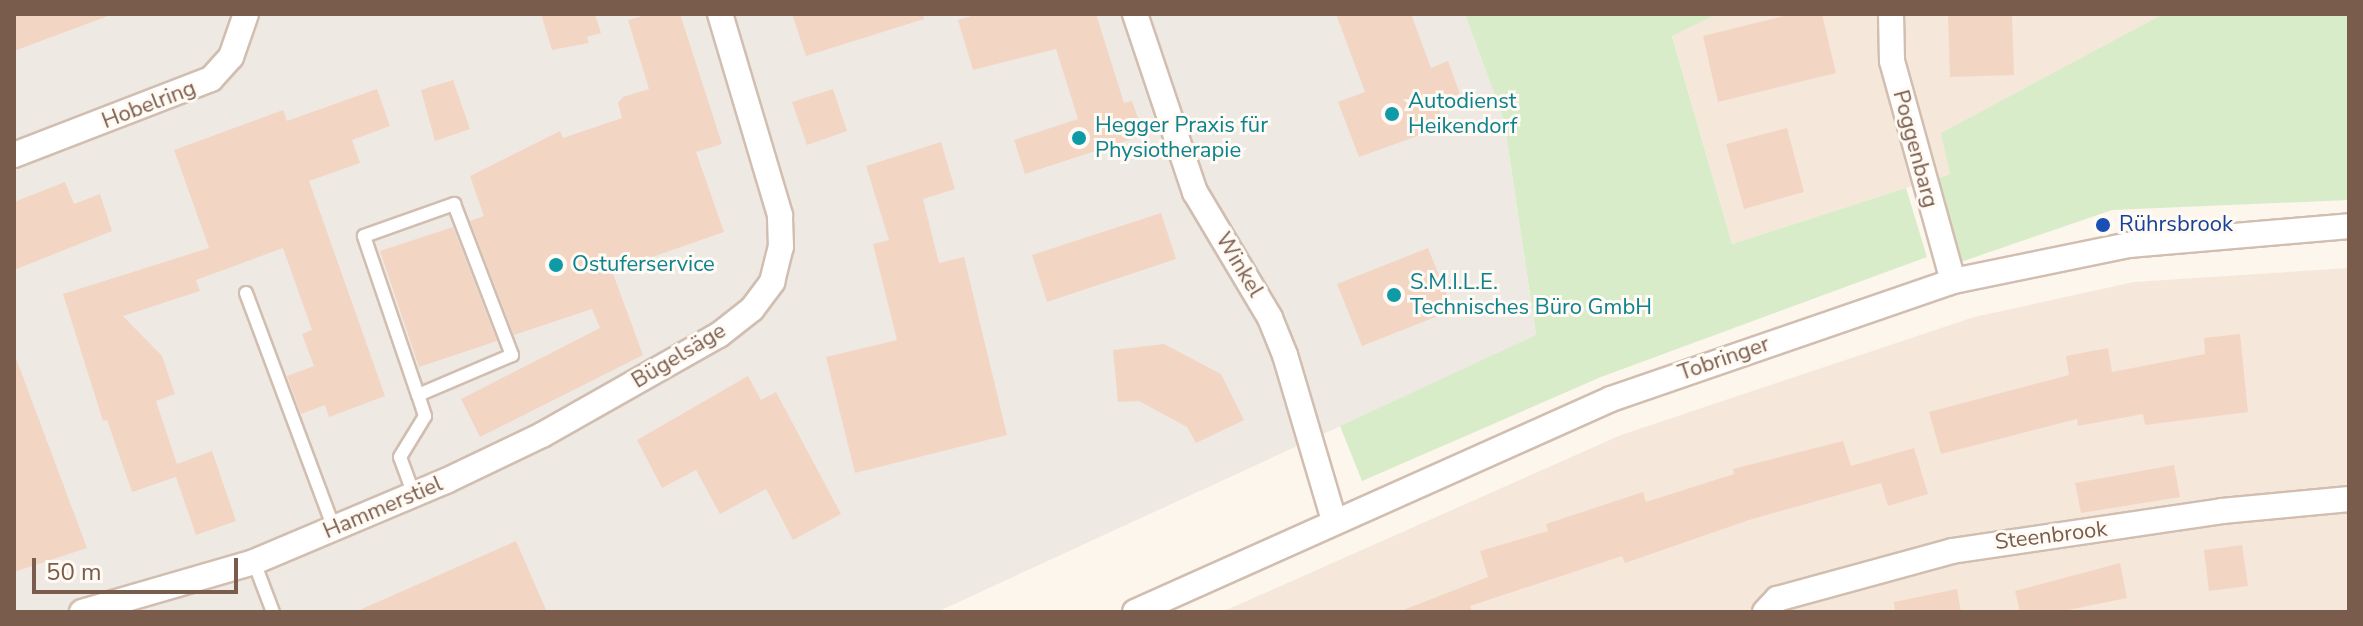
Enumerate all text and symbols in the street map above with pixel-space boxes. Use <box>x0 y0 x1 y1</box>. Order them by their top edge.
street label: Hobelring <box>98 75 200 135</box>
street label: Poggenbarg <box>1887 87 1943 211</box>
place label: Autodienst Heikendorf <box>1408 88 1517 140</box>
marker: Autodienst Heikendorf <box>1383 105 1401 123</box>
place label: Hegger Praxis für Physiotherapie <box>1095 112 1268 164</box>
marker: Hegger Praxis für Physiotherapie <box>1070 129 1088 147</box>
place label: Rührsbrook <box>2119 212 2233 238</box>
marker: Rührsbrook <box>2094 216 2112 234</box>
street label: Winkel <box>1209 228 1269 302</box>
place label: Ostuferservice <box>572 252 715 278</box>
marker: Ostuferservice <box>547 256 565 274</box>
place label: S.M.I.L.E. Technisches Büro GmbH <box>1410 269 1652 320</box>
marker: S.M.I.L.E. Technisches Büro GmbH <box>1385 286 1403 304</box>
street label: Bügelsäge <box>627 318 731 394</box>
street label: Tobringer <box>1675 331 1773 387</box>
street label: Hammerstiel <box>319 471 447 545</box>
street label: Steenbrook <box>1993 516 2109 556</box>
scale bar <box>36 542 242 592</box>
text: 50 m <box>46 556 102 588</box>

